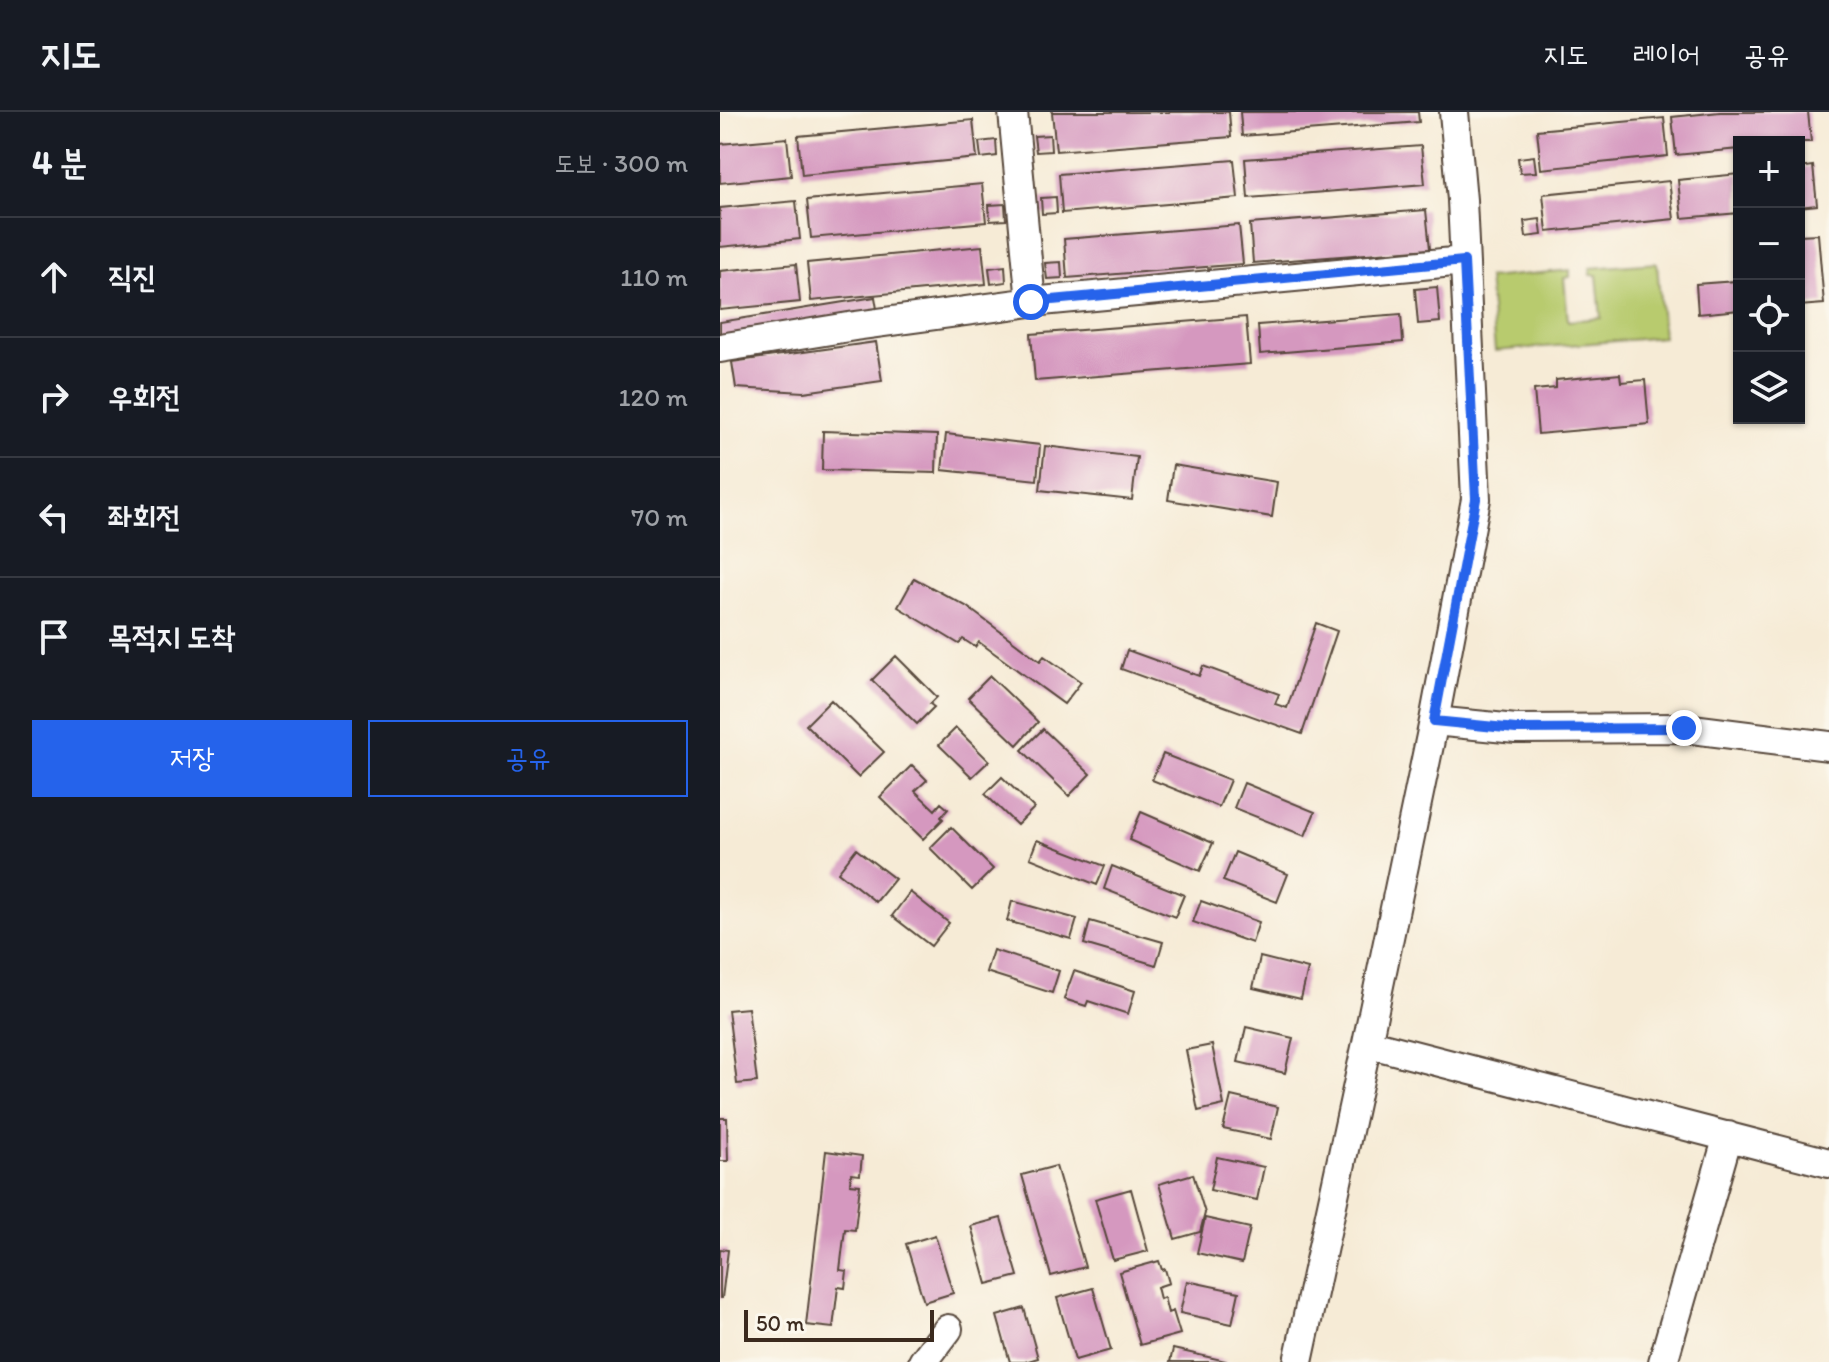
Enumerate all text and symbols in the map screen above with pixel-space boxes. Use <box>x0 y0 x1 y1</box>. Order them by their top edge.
text: 지도 <box>40 31 101 77</box>
text: 지도 <box>1543 37 1588 71</box>
text: 레이어 <box>1632 37 1700 71</box>
text: 공유 <box>1744 37 1789 71</box>
map controls <box>1733 136 1805 424</box>
button: + <box>1733 136 1805 208</box>
text: 4 분 <box>32 142 87 183</box>
text: 도보 · 300 m <box>554 147 688 179</box>
button: − <box>1733 208 1805 280</box>
icon: ahead <box>32 255 76 299</box>
text: 직진 <box>108 258 156 295</box>
text: 110 m <box>620 261 688 293</box>
button: locate <box>1733 280 1805 352</box>
route start <box>1013 284 1049 320</box>
button: layers <box>1733 352 1805 424</box>
icon: right <box>32 375 76 419</box>
text: 우회전 <box>108 378 180 415</box>
text: 120 m <box>619 381 688 413</box>
icon: left <box>32 495 76 539</box>
text: 좌회전 <box>108 498 180 535</box>
text: 70 m <box>631 501 688 533</box>
icon: arrive <box>32 615 76 659</box>
text: 목적지 도착 <box>108 618 235 655</box>
route end <box>1666 710 1702 746</box>
button: 저장 <box>32 720 352 797</box>
button: 공유 <box>368 720 688 797</box>
scale bar <box>744 1306 934 1342</box>
text: 50 m <box>756 1310 805 1337</box>

